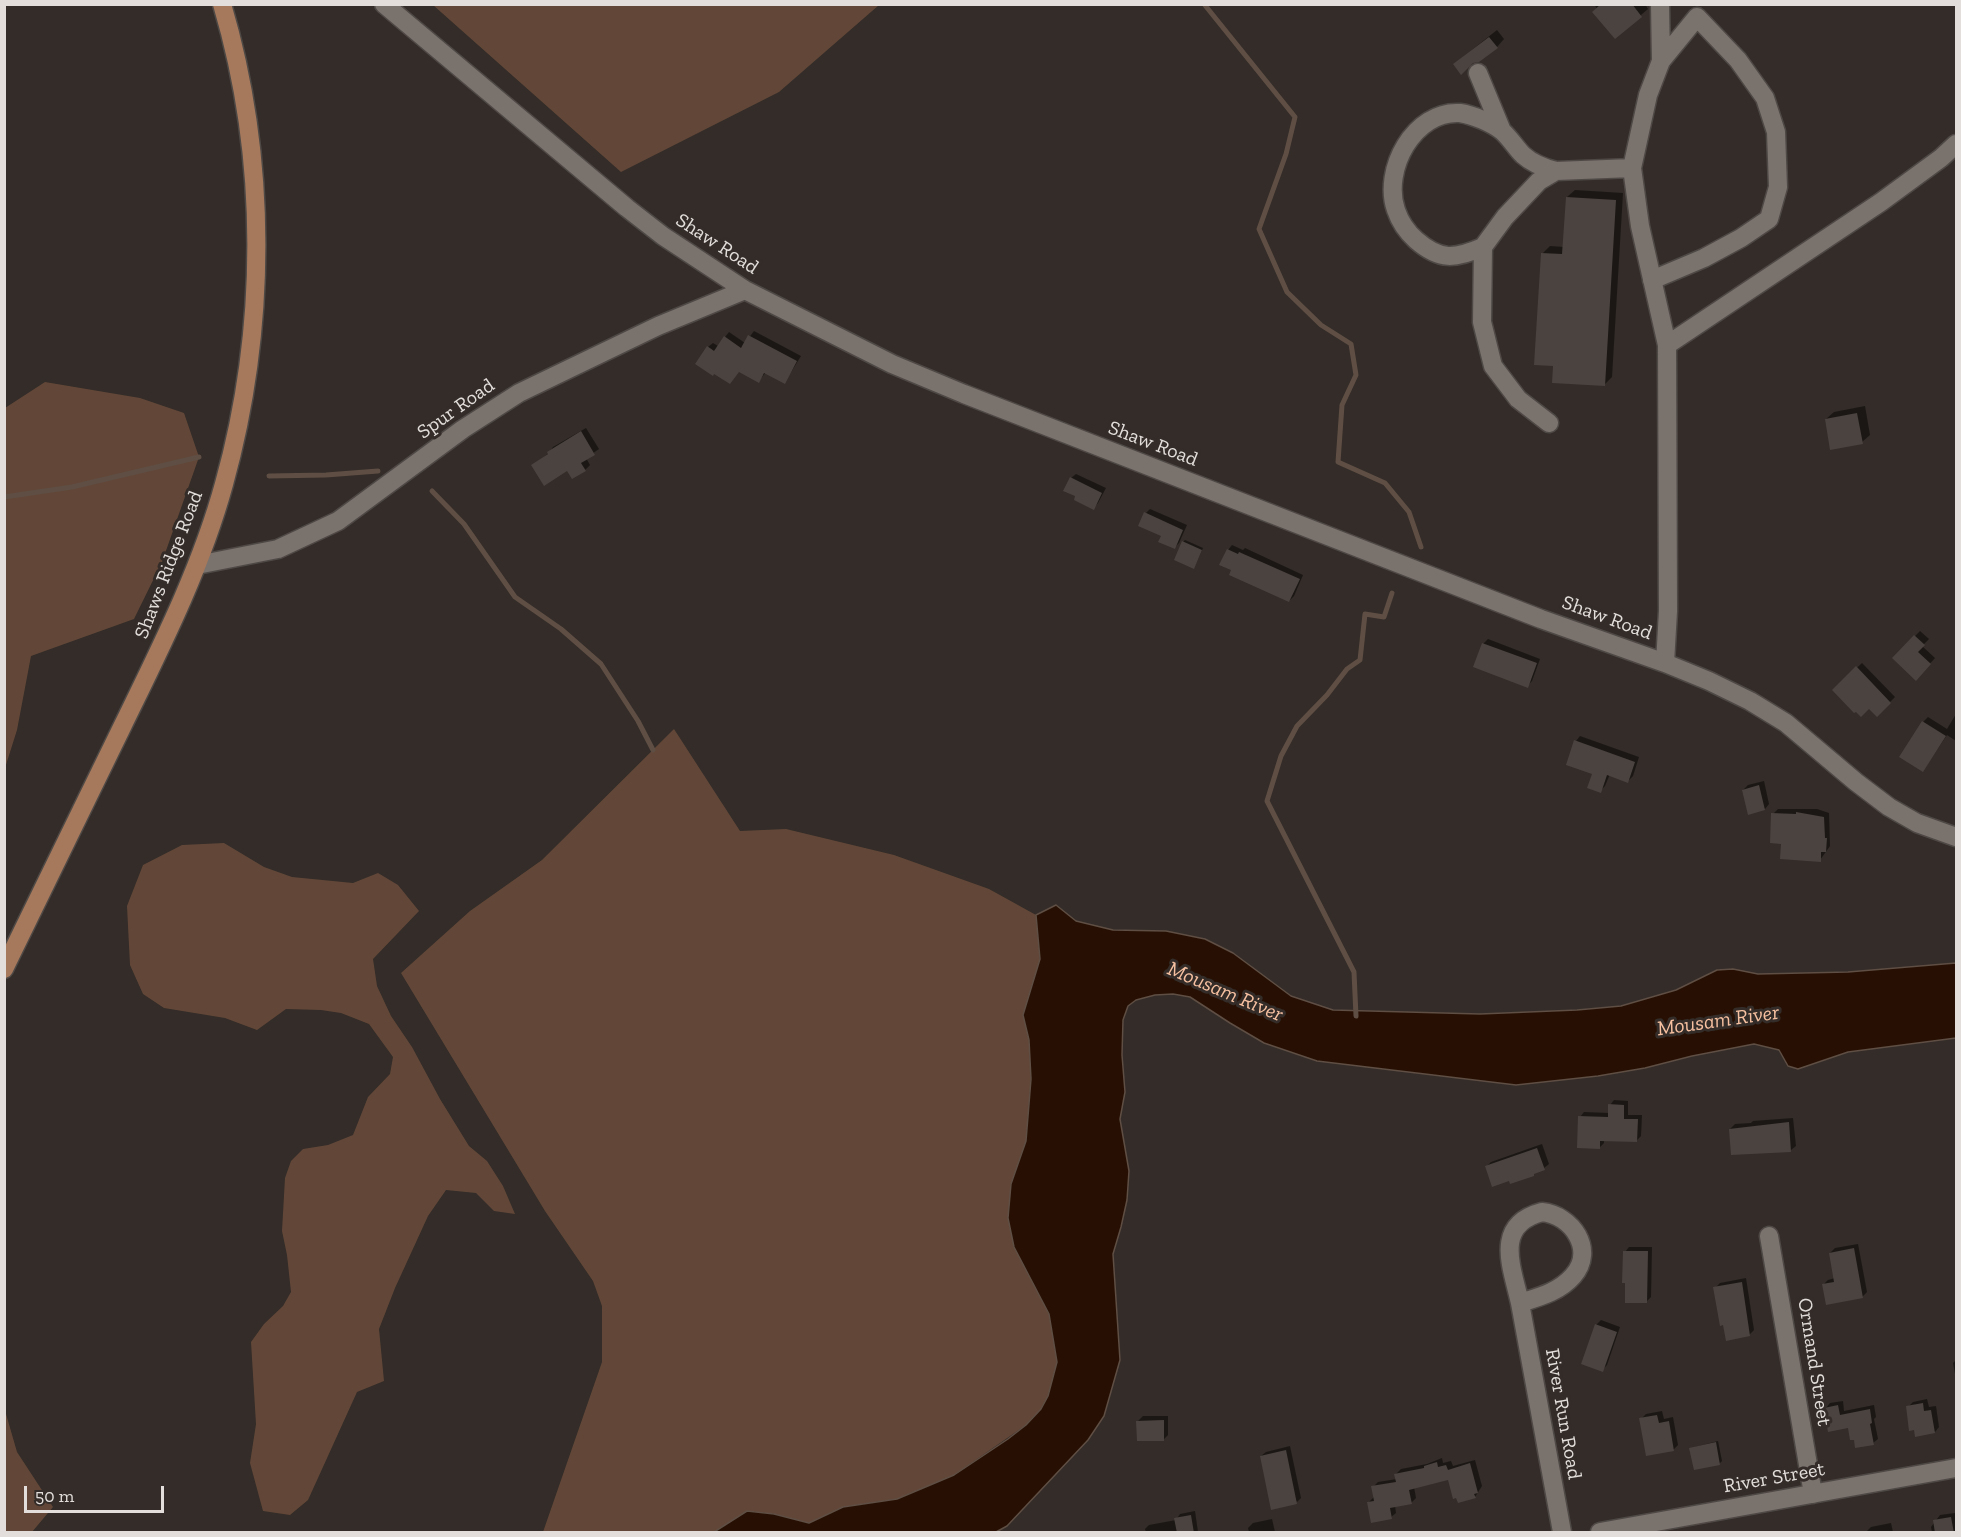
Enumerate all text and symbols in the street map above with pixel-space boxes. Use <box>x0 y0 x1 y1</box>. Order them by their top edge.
street label: Shaw Road <box>671 208 763 280</box>
street label: Spur Road <box>413 374 499 444</box>
street label: Shaw Road <box>1105 416 1201 472</box>
street label: Shaws Ridge Road <box>130 488 208 642</box>
street label: Shaw Road <box>1559 591 1655 645</box>
water label: Mousam River <box>1163 956 1287 1028</box>
water label: Mousam River <box>1655 1000 1781 1042</box>
street label: Ormand Street <box>1792 1296 1836 1428</box>
street label: River Run Road <box>1540 1347 1586 1481</box>
street label: River Street <box>1721 1457 1827 1499</box>
scale bar <box>27 1474 166 1512</box>
text: 50 m <box>35 1485 74 1507</box>

